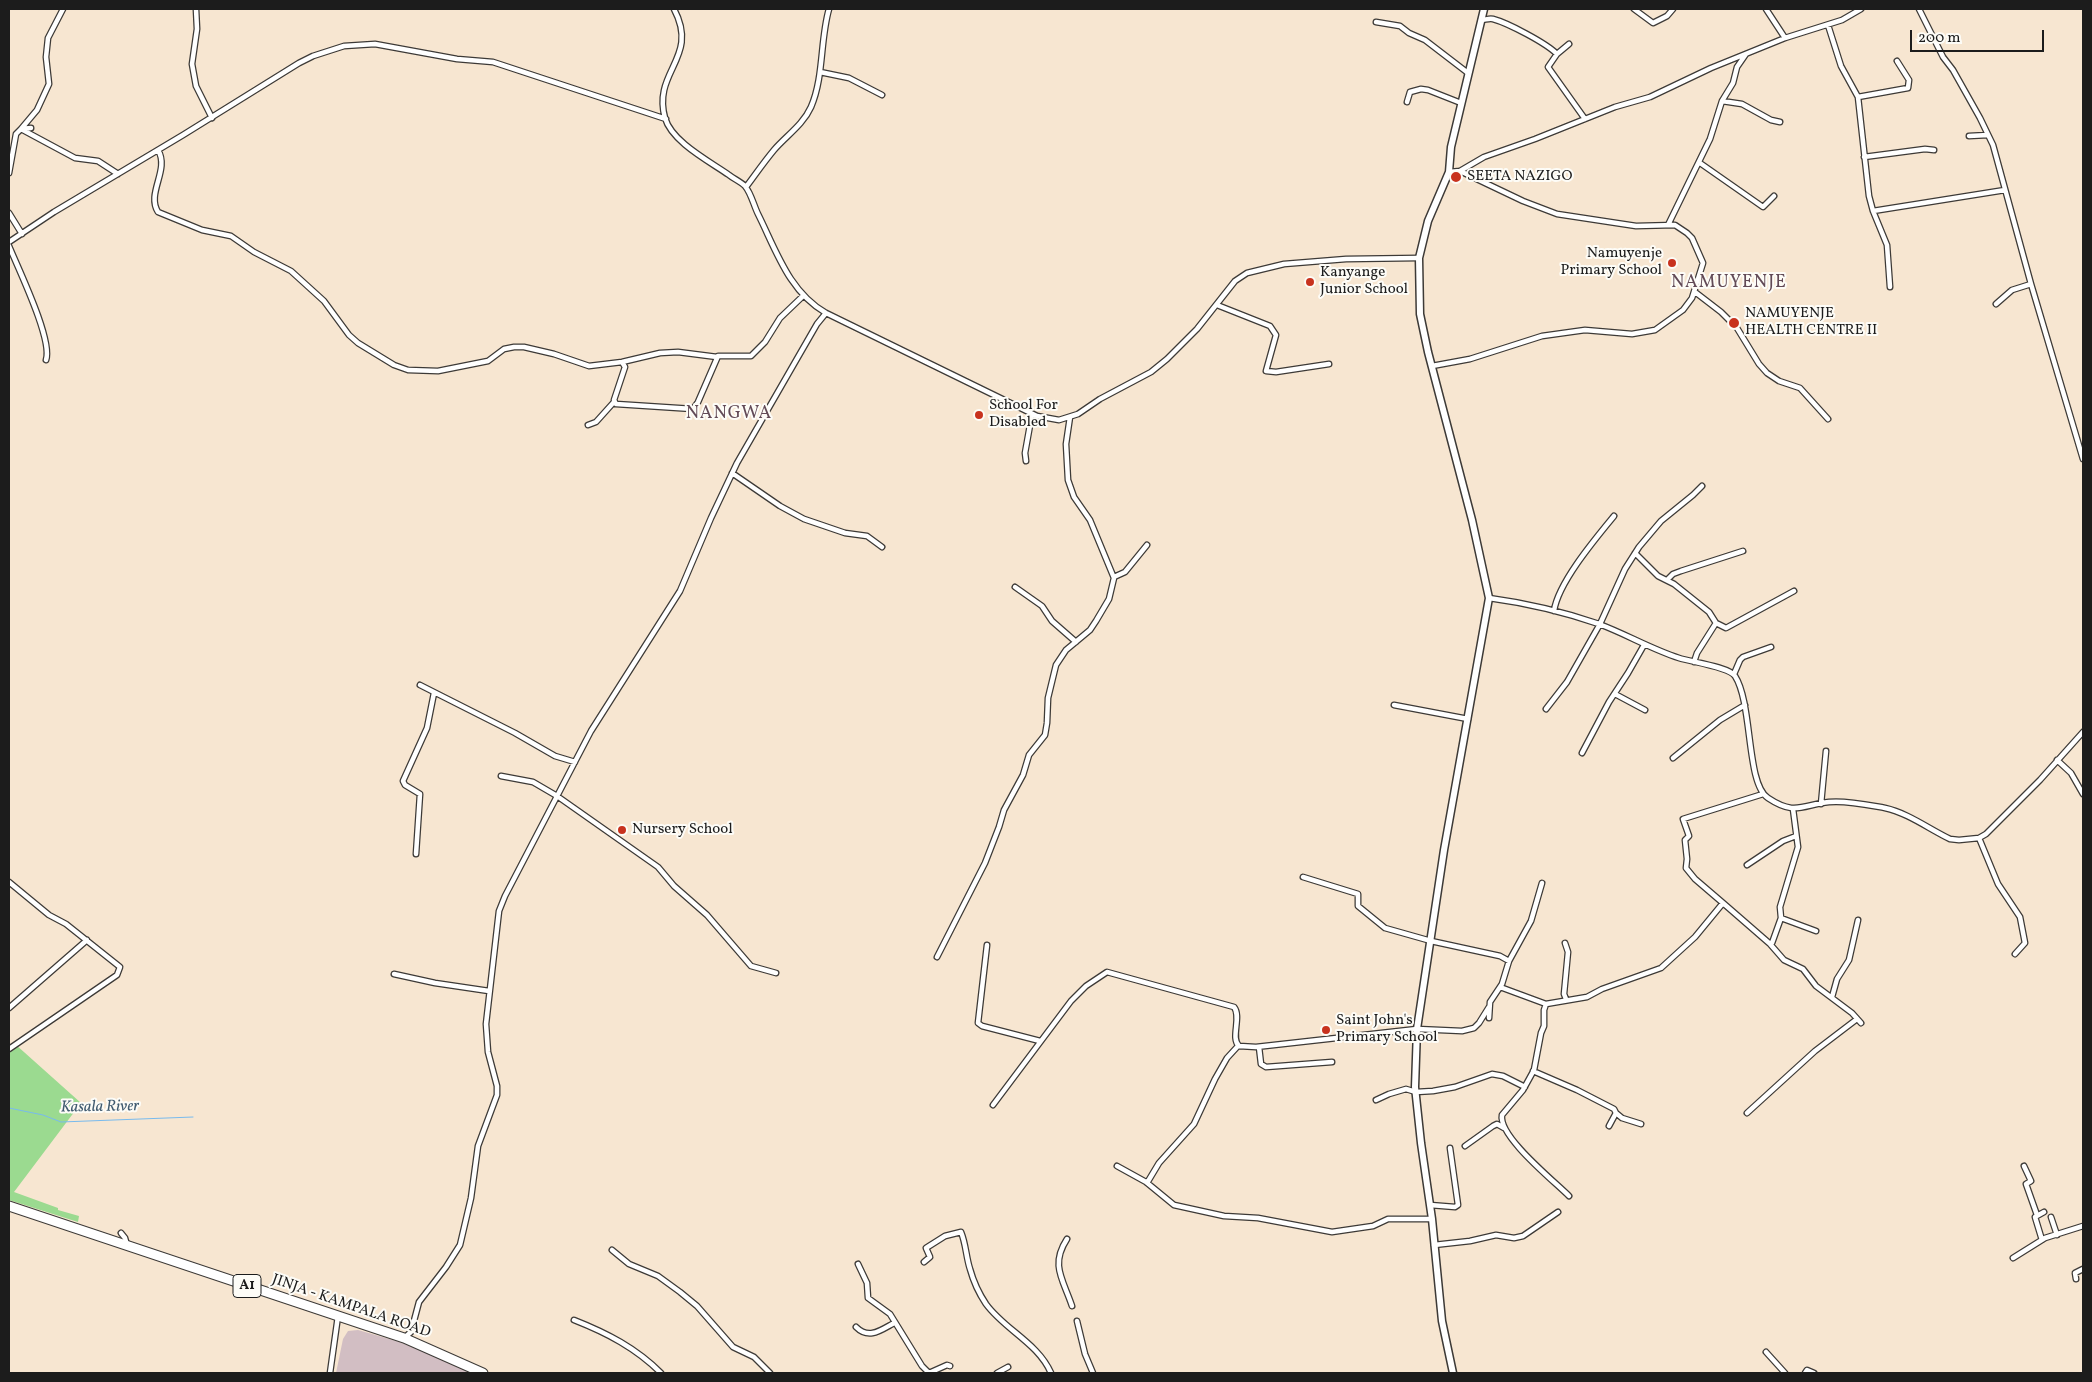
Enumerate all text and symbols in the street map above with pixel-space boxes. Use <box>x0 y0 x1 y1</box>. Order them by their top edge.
scale bar <box>1912 20 2046 52</box>
text: 200 m <box>1918 28 1961 49</box>
place label: SEETA NAZIGO <box>1467 168 1572 186</box>
marker: SEETA NAZIGO <box>1449 170 1463 184</box>
place label: Namuyenje Primary School <box>1560 245 1662 280</box>
marker: Namuyenje Primary School <box>1666 257 1678 269</box>
place label: Kanyange Junior School <box>1320 264 1408 299</box>
district label: NAMUYENJE <box>1670 273 1788 295</box>
marker: Kanyange Junior School <box>1304 276 1316 288</box>
place label: NAMUYENJE HEALTH CENTRE II <box>1745 305 1877 340</box>
marker: NAMUYENJE HEALTH CENTRE II <box>1727 316 1741 330</box>
place label: School For Disabled <box>989 397 1058 432</box>
district label: NANGWA <box>685 404 773 426</box>
marker: School For Disabled <box>973 409 985 421</box>
place label: Nursery School <box>632 821 733 839</box>
marker: Nursery School <box>616 824 628 836</box>
place label: Saint John's Primary School <box>1336 1012 1438 1047</box>
marker: Saint John's Primary School <box>1320 1024 1332 1036</box>
water label: Kasala River <box>61 1098 139 1118</box>
street label: JINJA - KAMPALA ROAD <box>269 1271 433 1343</box>
road number: A1 <box>233 1274 261 1298</box>

